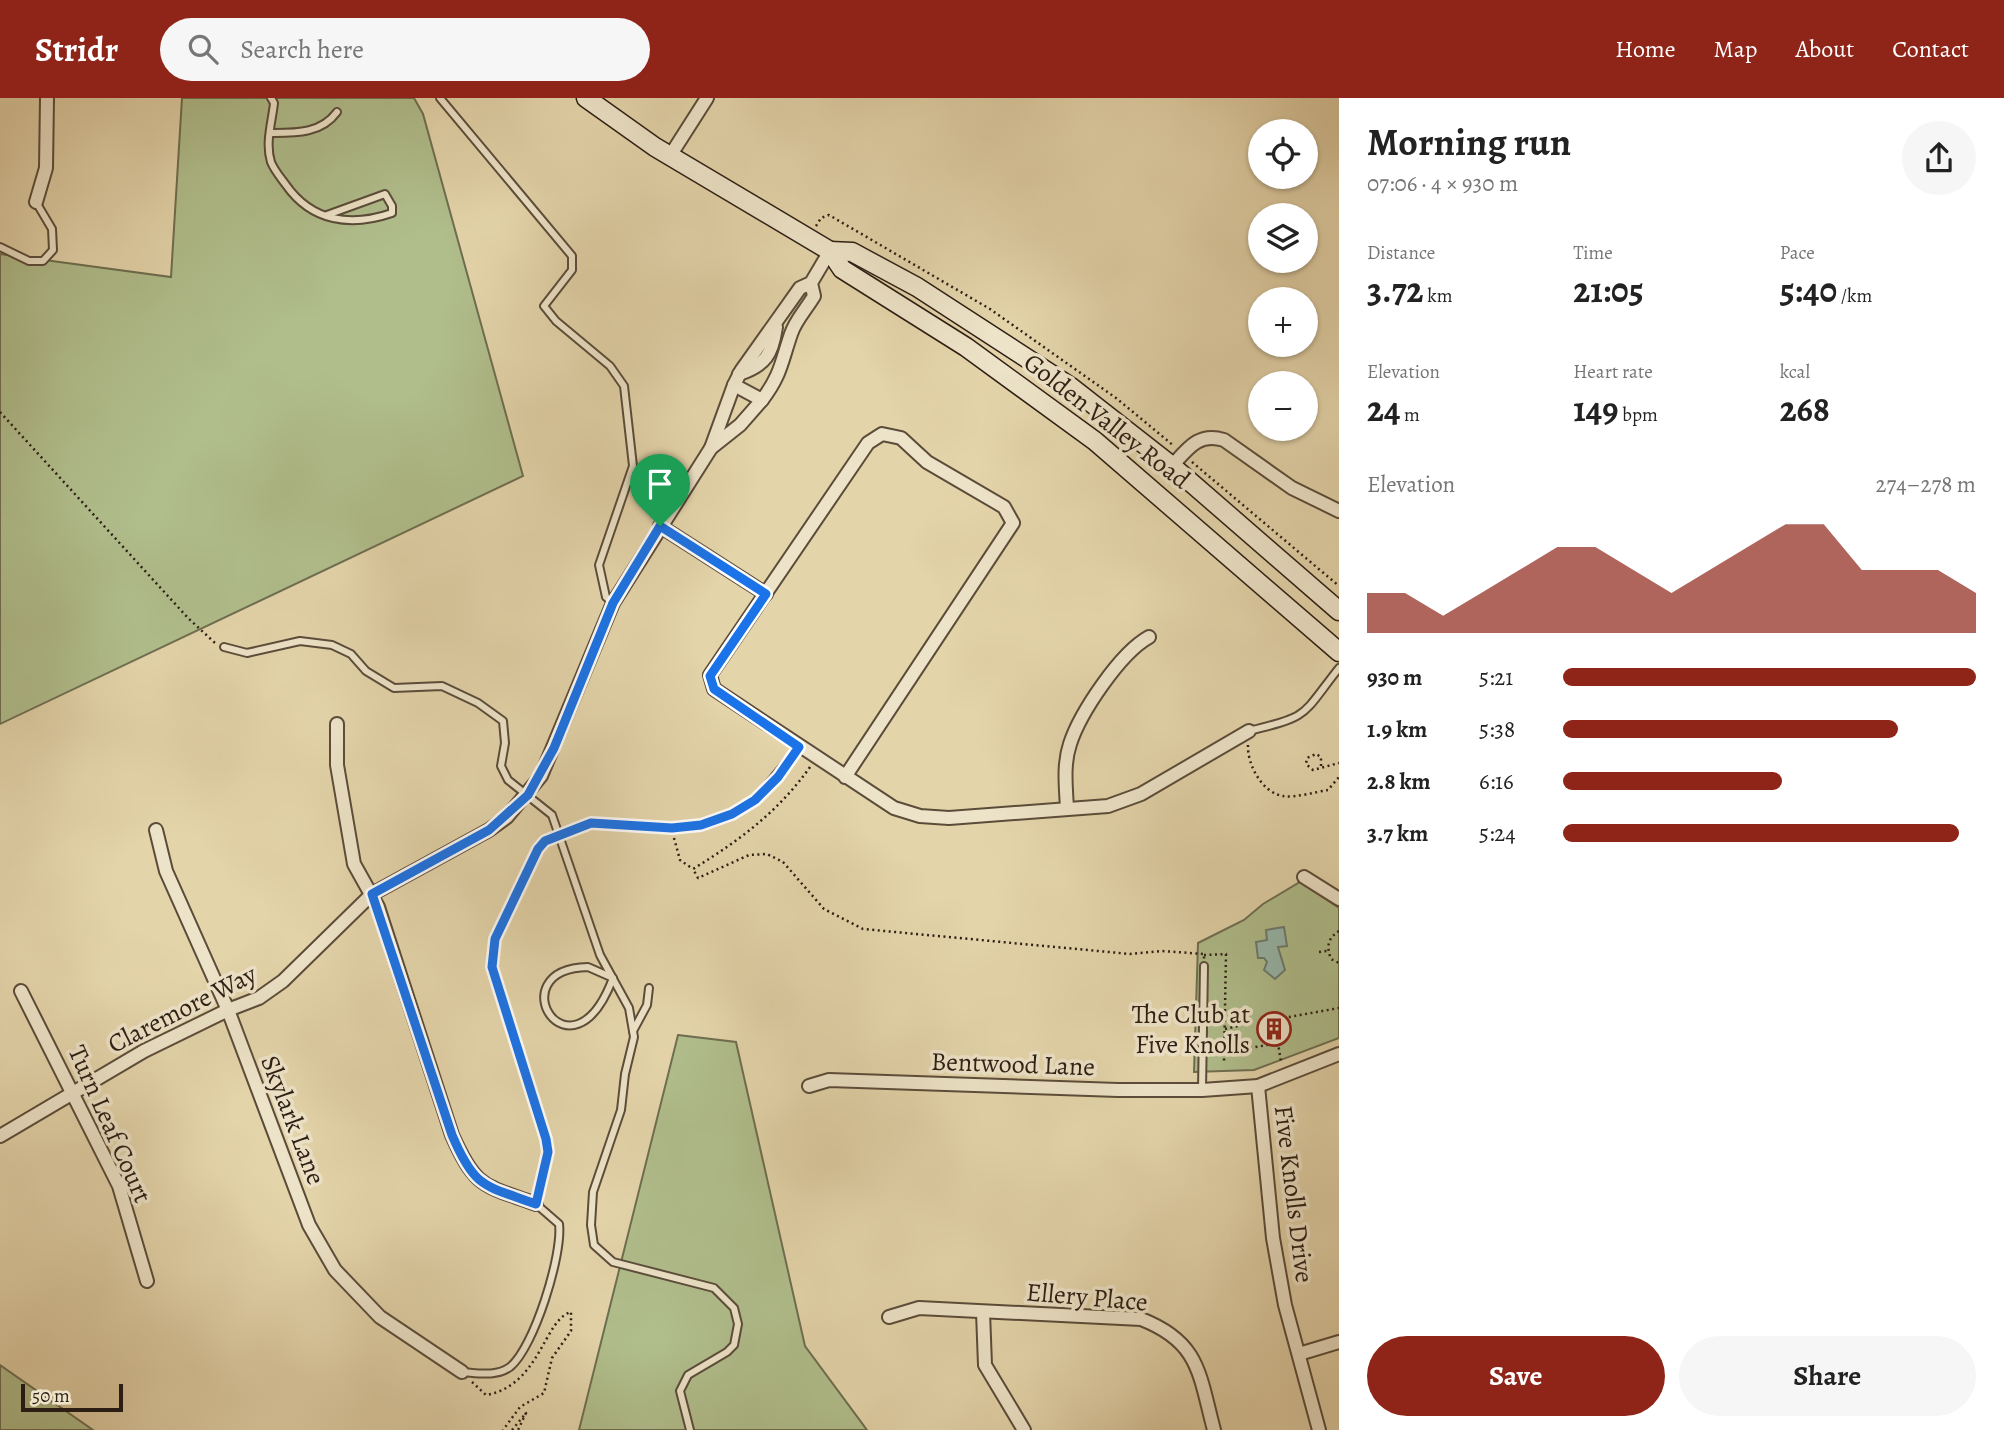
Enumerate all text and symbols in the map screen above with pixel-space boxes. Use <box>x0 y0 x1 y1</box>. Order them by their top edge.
search box <box>160 18 650 81</box>
text: Stridr <box>35 27 118 72</box>
icon: search <box>184 30 222 68</box>
text: Search here <box>240 32 364 67</box>
text: Home <box>1615 33 1676 65</box>
text: Map <box>1714 33 1758 65</box>
text: About <box>1796 33 1854 65</box>
text: Contact <box>1892 33 1969 65</box>
text: Morning run <box>1367 116 1571 168</box>
map controls <box>1248 119 1318 441</box>
button: locate <box>1248 119 1318 189</box>
button: share <box>1902 121 1976 195</box>
text: 07:06 · 4 × 930 m <box>1367 168 1518 199</box>
button: layers <box>1248 203 1318 273</box>
text: Distance <box>1367 240 1435 266</box>
text: Time <box>1573 240 1613 266</box>
text: Pace <box>1780 240 1815 266</box>
text: 3.72 <box>1367 266 1424 314</box>
text: 21:05 <box>1573 266 1644 314</box>
text: 5:40 <box>1780 266 1837 314</box>
text: km <box>1424 283 1453 309</box>
text: /km <box>1837 283 1872 309</box>
button: + <box>1248 287 1318 357</box>
street label: Golden Valley Road <box>1017 345 1197 497</box>
text: Elevation <box>1367 359 1440 385</box>
text: Heart rate <box>1573 359 1653 385</box>
text: kcal <box>1780 359 1810 385</box>
button: − <box>1248 371 1318 441</box>
text: 24 <box>1367 385 1400 433</box>
text: 149 <box>1573 385 1619 433</box>
text: 268 <box>1780 385 1830 433</box>
text: m <box>1400 402 1420 428</box>
text: bpm <box>1619 402 1658 428</box>
pin <box>630 454 690 526</box>
icon: arrive <box>641 465 679 503</box>
text: Elevation <box>1367 469 1455 500</box>
text: 274–278 m <box>1876 469 1976 500</box>
text: 930 m <box>1367 662 1422 693</box>
text: 5:21 <box>1479 662 1513 693</box>
text: 1.9 km <box>1367 714 1427 745</box>
text: 5:38 <box>1479 714 1515 745</box>
text: 2.8 km <box>1367 766 1431 797</box>
text: 6:16 <box>1479 766 1514 797</box>
text: 3.7 km <box>1367 818 1428 849</box>
text: 5:24 <box>1479 818 1516 849</box>
street label: Claremore Way <box>102 956 263 1061</box>
place label: The Club at Five Knolls <box>1132 997 1250 1062</box>
building icon: The Club at Five Knolls <box>1255 1010 1293 1048</box>
street label: Turn Leaf Court <box>60 1040 160 1209</box>
street label: Bentwood Lane <box>931 1044 1095 1084</box>
street label: Skylark Lane <box>252 1050 334 1190</box>
street label: Five Knolls Drive <box>1266 1103 1322 1285</box>
street label: Ellery Place <box>1025 1274 1149 1320</box>
button: Save <box>1367 1336 1665 1416</box>
button: Share <box>1679 1336 1976 1416</box>
scale bar <box>21 1381 122 1413</box>
text: 50 m <box>32 1383 70 1409</box>

